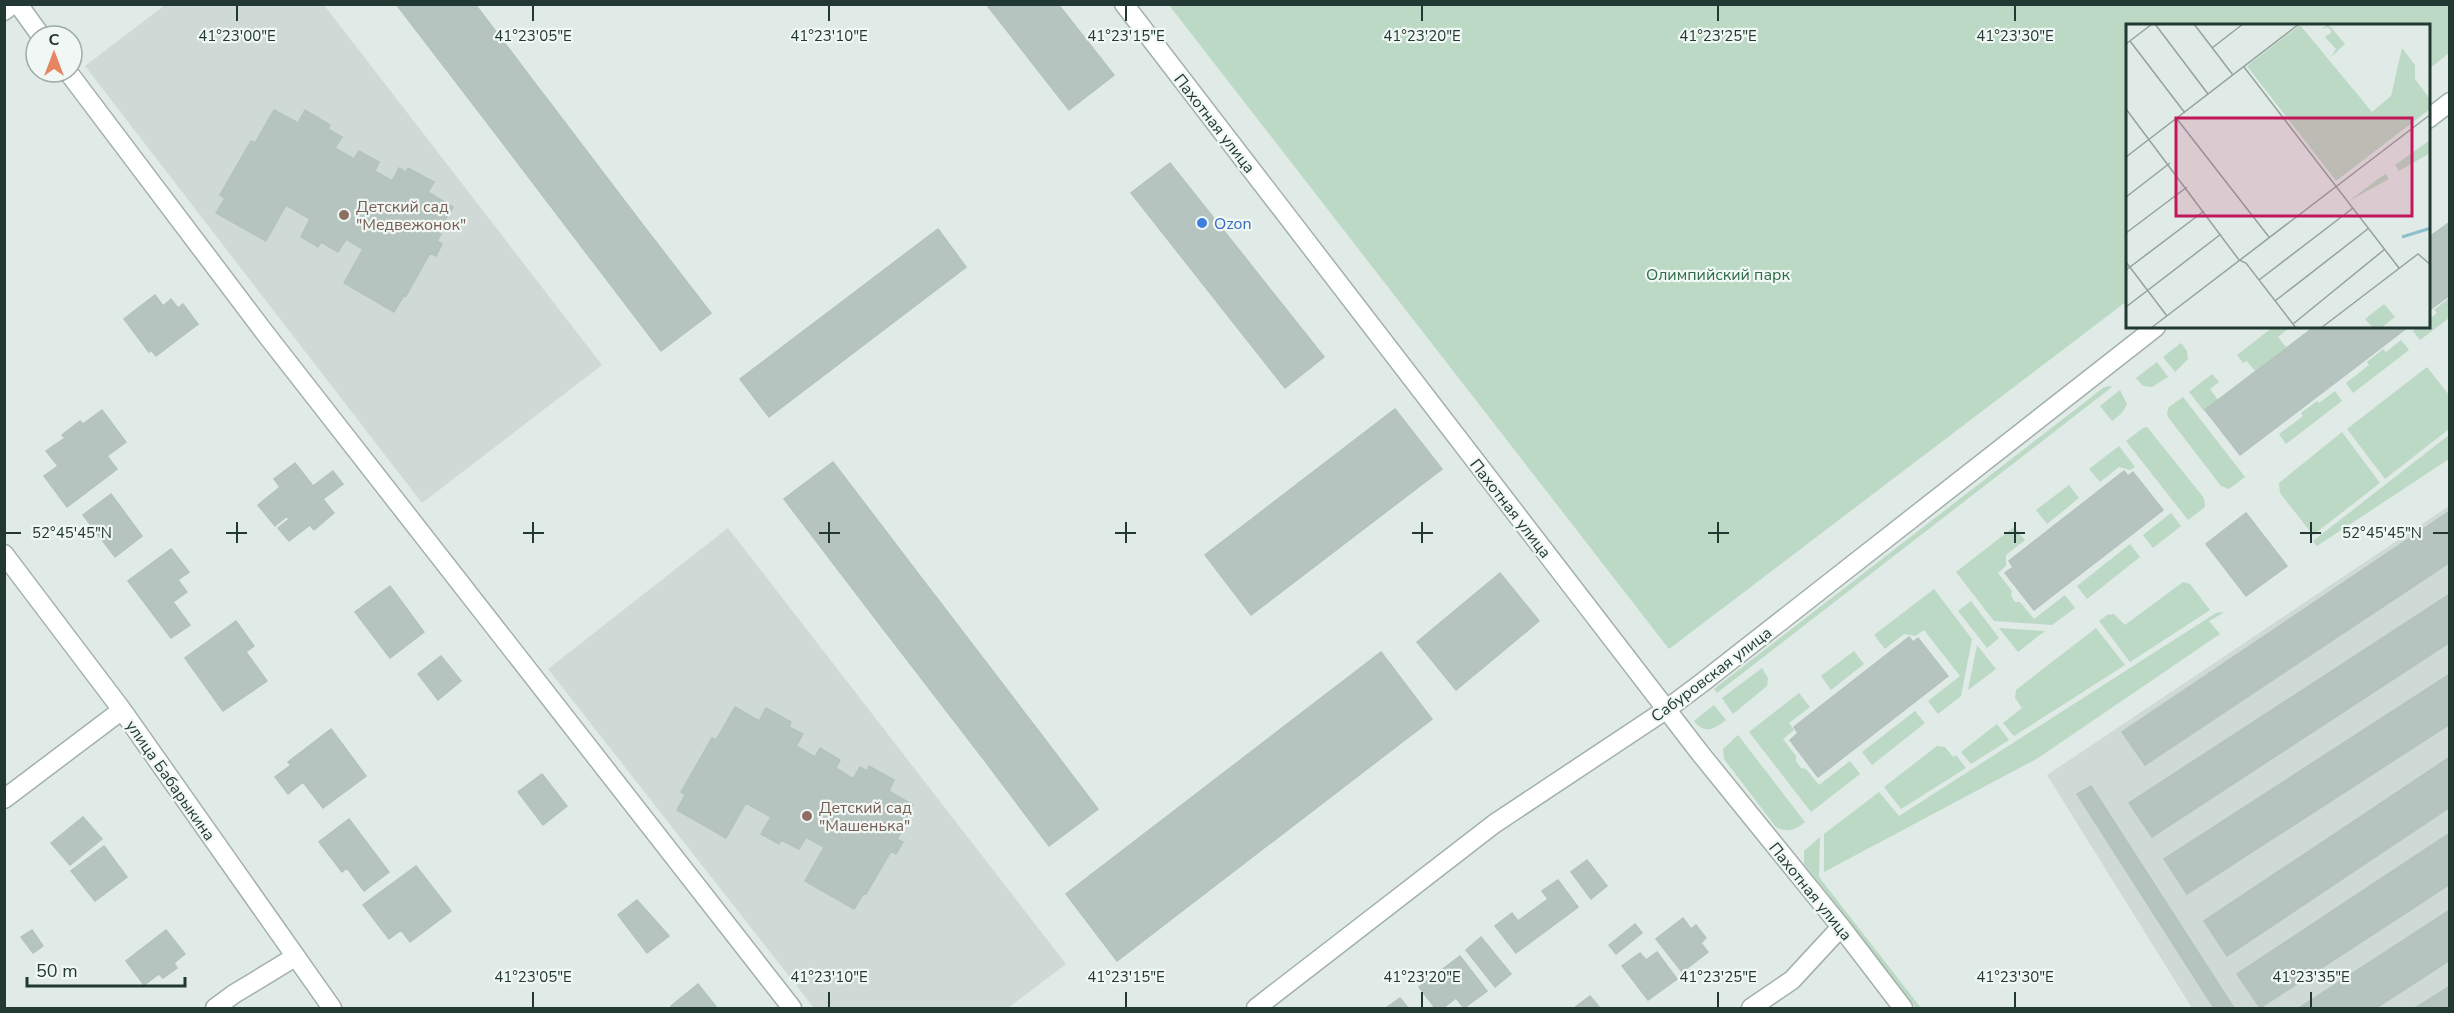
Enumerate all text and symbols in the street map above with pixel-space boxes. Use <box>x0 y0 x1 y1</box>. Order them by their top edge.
north arrow <box>24 24 84 84</box>
inset map <box>2126 24 2430 328</box>
text: 41°23'00"E <box>198 26 276 46</box>
text: 41°23'05"E <box>494 26 572 46</box>
text: 41°23'10"E <box>790 26 868 46</box>
text: 41°23'15"E <box>1087 26 1165 46</box>
text: 41°23'20"E <box>1383 26 1461 46</box>
text: 41°23'25"E <box>1679 26 1757 46</box>
text: 41°23'30"E <box>1976 26 2054 46</box>
text: С <box>49 29 60 51</box>
street label: Пахотная улица <box>1168 69 1260 178</box>
place label: Детский сад "Медвежонок" <box>356 196 466 236</box>
marker: Детский сад "Медвежонок" <box>337 208 351 222</box>
place label: Ozon <box>1214 213 1252 235</box>
marker: Ozon <box>1195 216 1209 230</box>
park label: Олимпийский парк <box>1646 264 1791 286</box>
street label: Пахотная улица <box>1464 454 1556 563</box>
text: 52°45'45"N <box>32 523 112 543</box>
text: 52°45'45"N <box>2342 523 2422 543</box>
street label: Сабуровская улица <box>1647 622 1776 727</box>
street label: улица Бабарыкина <box>120 716 220 845</box>
place label: Детский сад "Машенька" <box>819 797 912 837</box>
marker: Детский сад "Машенька" <box>800 809 814 823</box>
street label: Пахотная улица <box>1764 838 1857 945</box>
scale bar <box>27 950 184 988</box>
text: 50 m <box>36 959 78 983</box>
text: 41°23'05"E <box>494 967 572 987</box>
text: 41°23'10"E <box>790 967 868 987</box>
text: 41°23'15"E <box>1087 967 1165 987</box>
text: 41°23'20"E <box>1383 967 1461 987</box>
text: 41°23'25"E <box>1679 967 1757 987</box>
text: 41°23'30"E <box>1976 967 2054 987</box>
text: 41°23'35"E <box>2272 967 2350 987</box>

